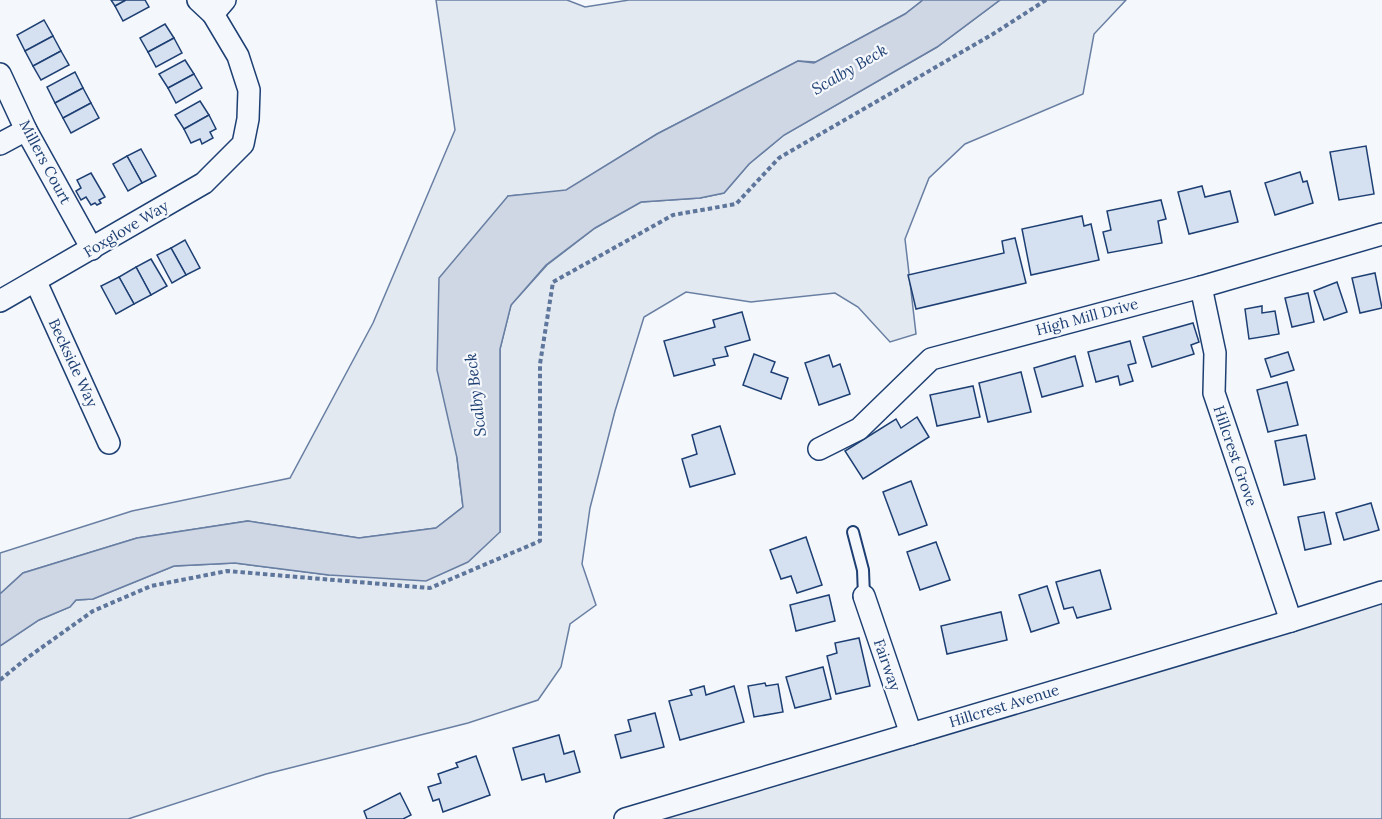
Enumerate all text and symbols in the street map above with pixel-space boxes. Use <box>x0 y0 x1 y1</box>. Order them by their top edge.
water label: Scalby Beck <box>808 39 890 99</box>
street label: Millers Court <box>15 117 76 207</box>
street label: Foxglove Way <box>80 196 172 261</box>
street label: High Mill Drive <box>1034 294 1140 339</box>
street label: Beckside Way <box>45 316 102 410</box>
water label: Scalby Beck <box>460 352 490 438</box>
street label: Hillcrest Grove <box>1209 403 1262 509</box>
street label: Fairway <box>870 636 905 693</box>
street label: Hillcrest Avenue <box>947 680 1061 731</box>

